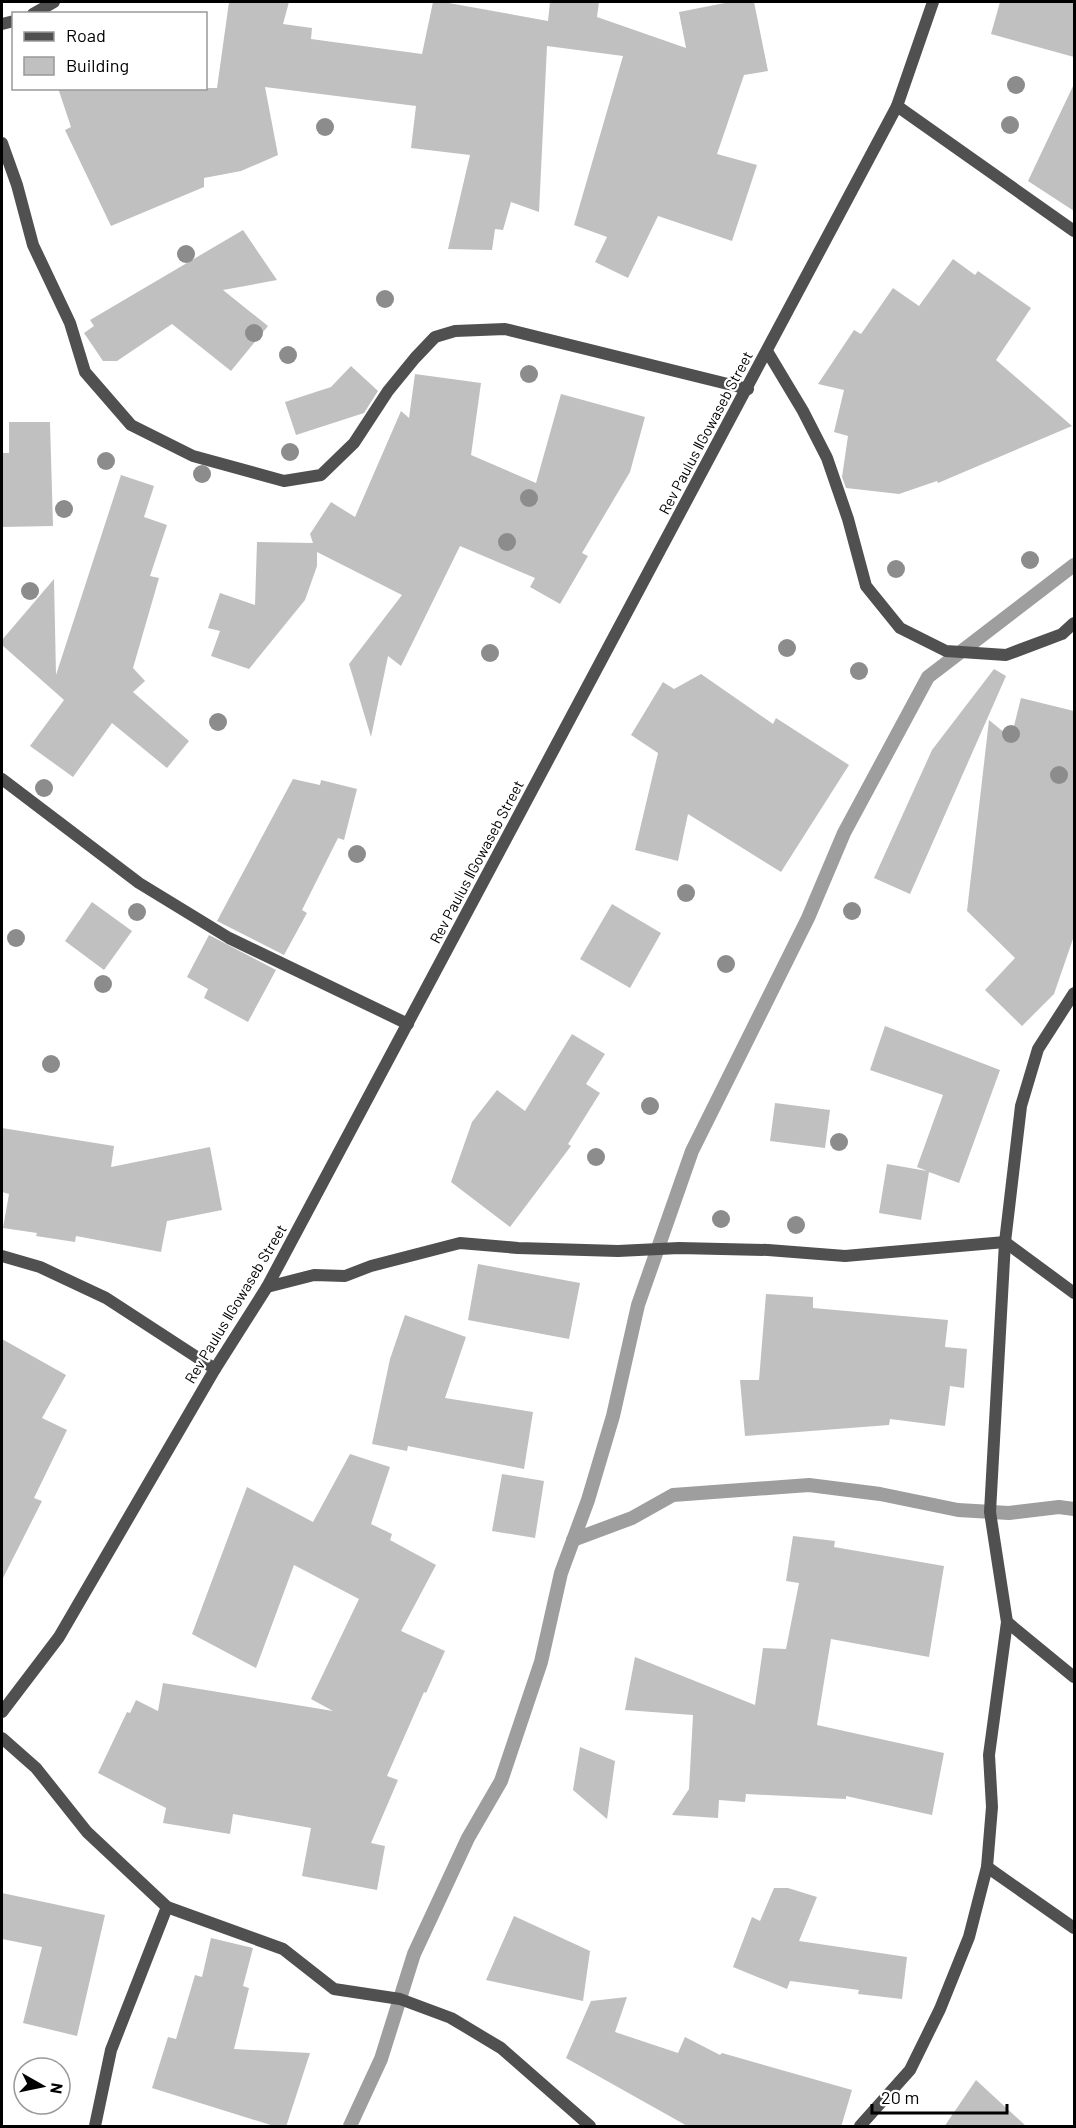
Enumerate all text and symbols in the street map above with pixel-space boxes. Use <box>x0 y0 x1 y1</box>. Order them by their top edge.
legend <box>12 12 207 90</box>
text: Road <box>66 24 106 46</box>
text: Building <box>66 54 129 76</box>
street label: Rev Paulus ǁGowaseb Street <box>654 348 756 517</box>
street label: Rev Paulus ǁGowaseb Street <box>425 777 527 946</box>
street label: Rev Paulus ǁGowaseb Street <box>180 1221 290 1386</box>
north arrow <box>12 2056 72 2116</box>
scale bar <box>872 2077 1007 2115</box>
text: N <box>47 2082 68 2095</box>
text: 20 m <box>881 2086 919 2108</box>

